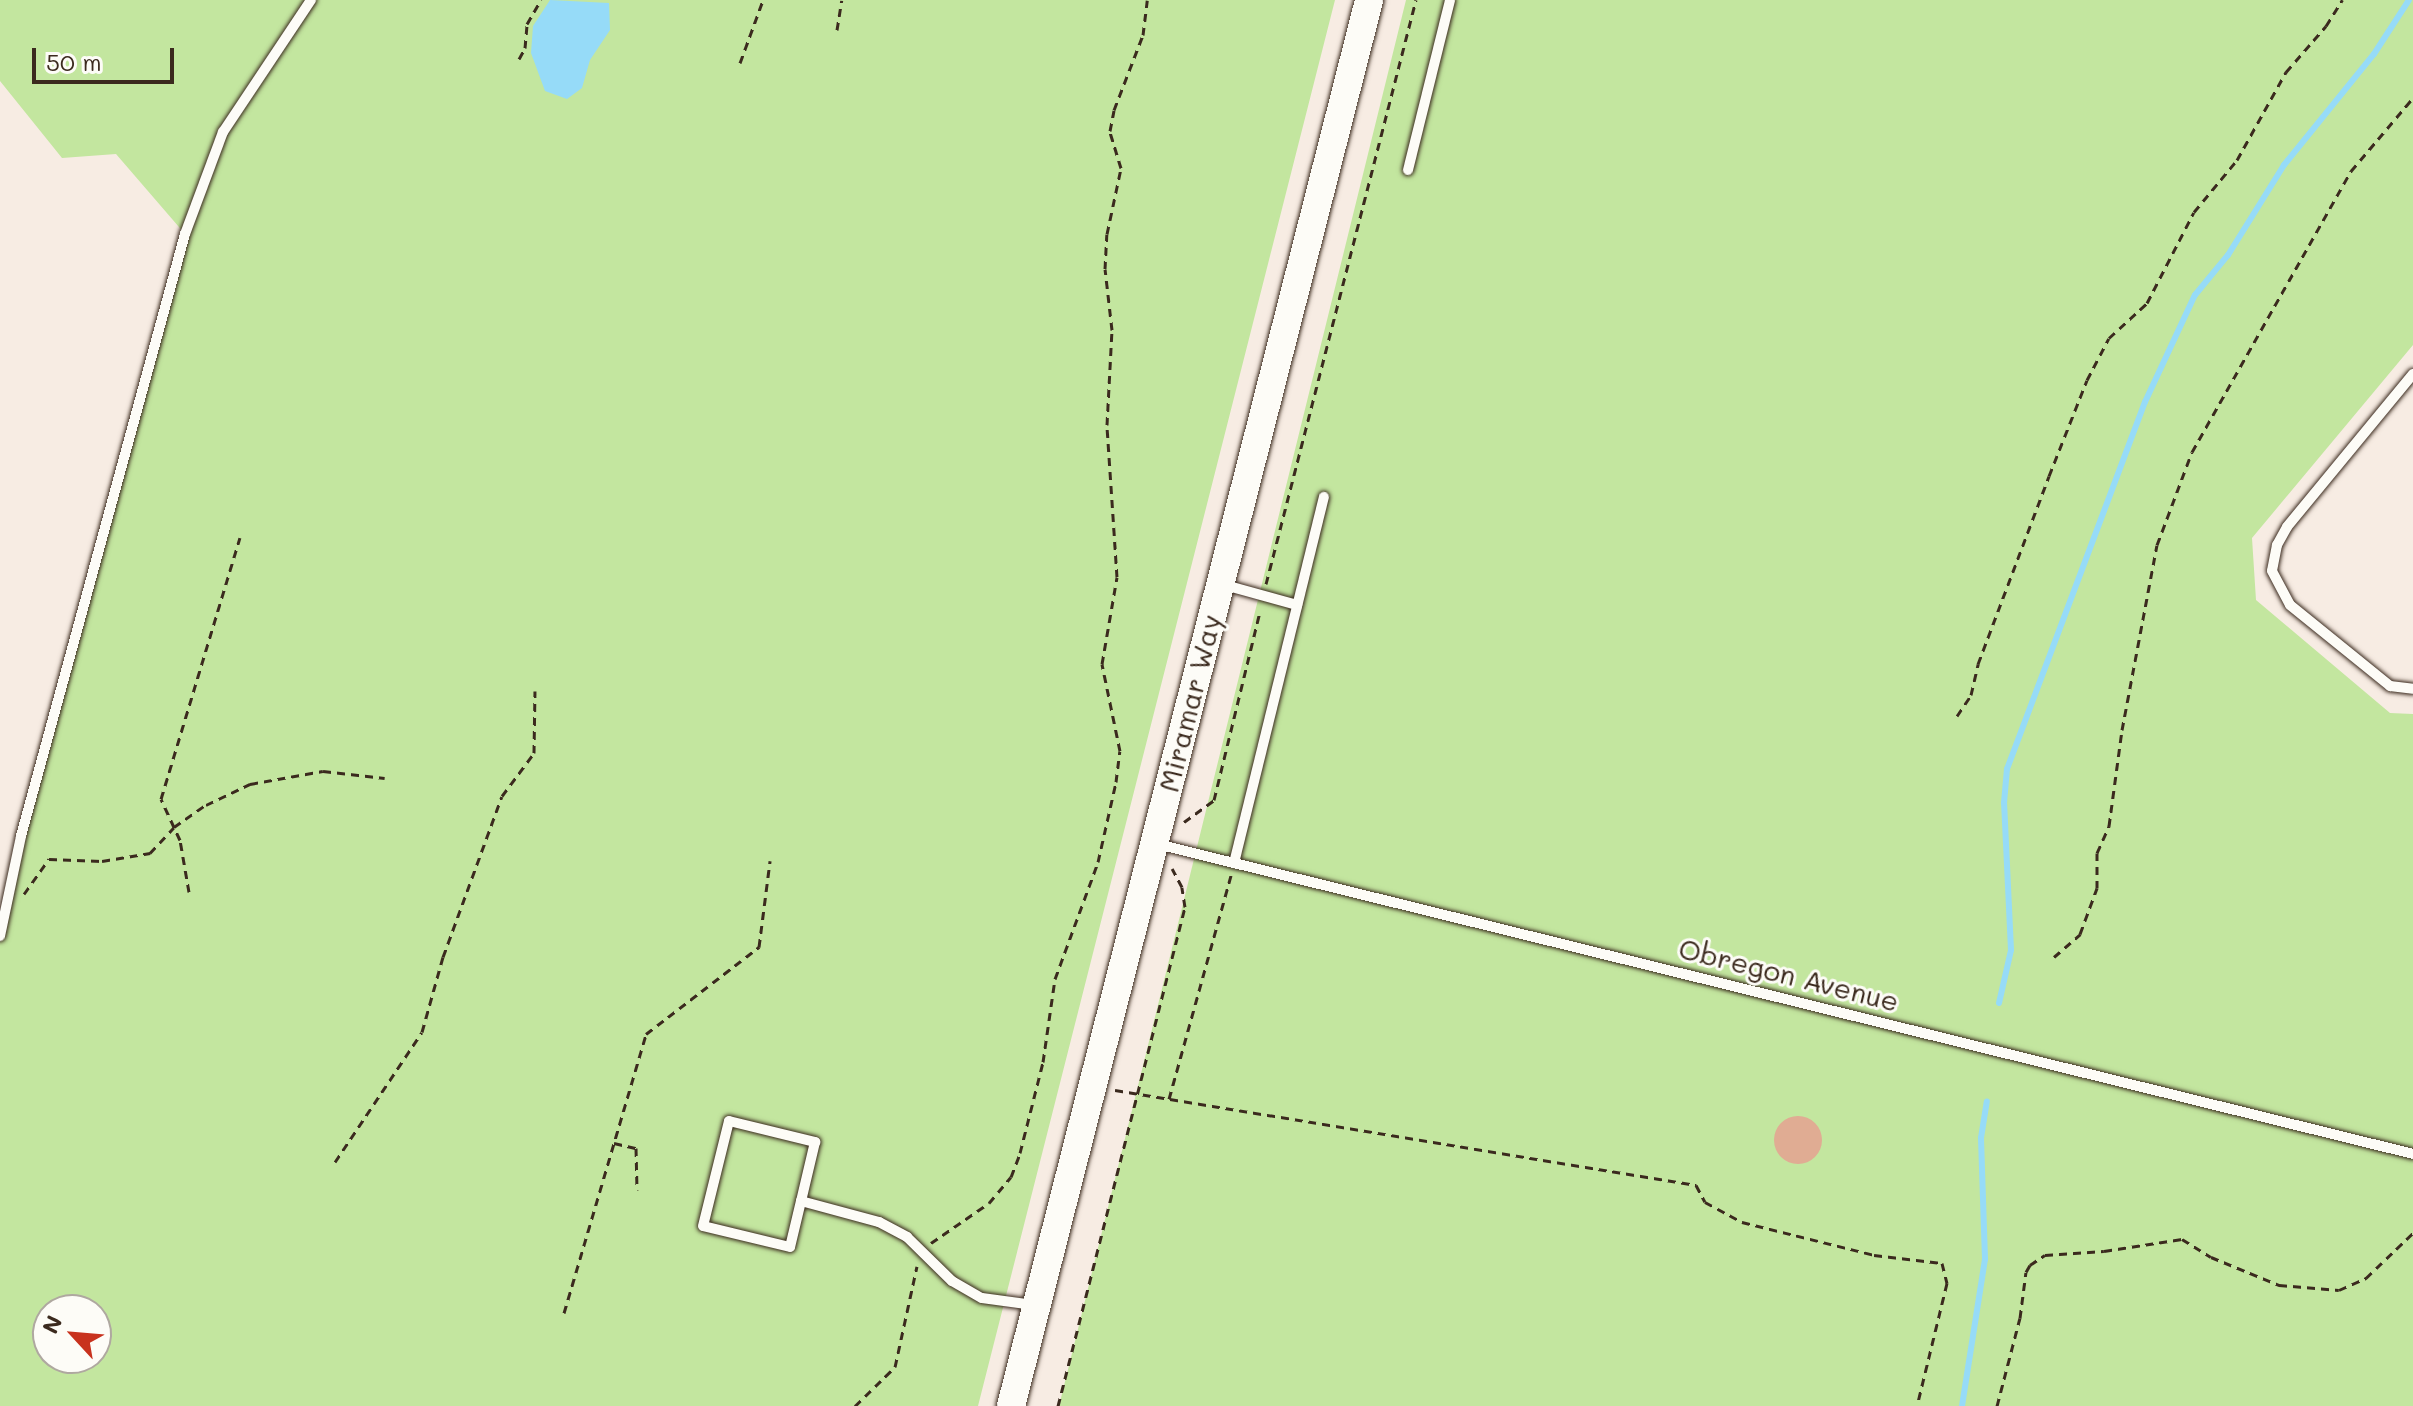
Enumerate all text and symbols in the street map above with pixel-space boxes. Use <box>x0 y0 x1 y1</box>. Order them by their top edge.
scale bar <box>36 32 178 82</box>
text: 50 m <box>46 46 102 77</box>
street label: Miramar Way <box>1151 611 1227 795</box>
street label: Obregon Avenue <box>1675 930 1903 1018</box>
north arrow <box>32 1294 112 1374</box>
text: N <box>35 1310 68 1338</box>

